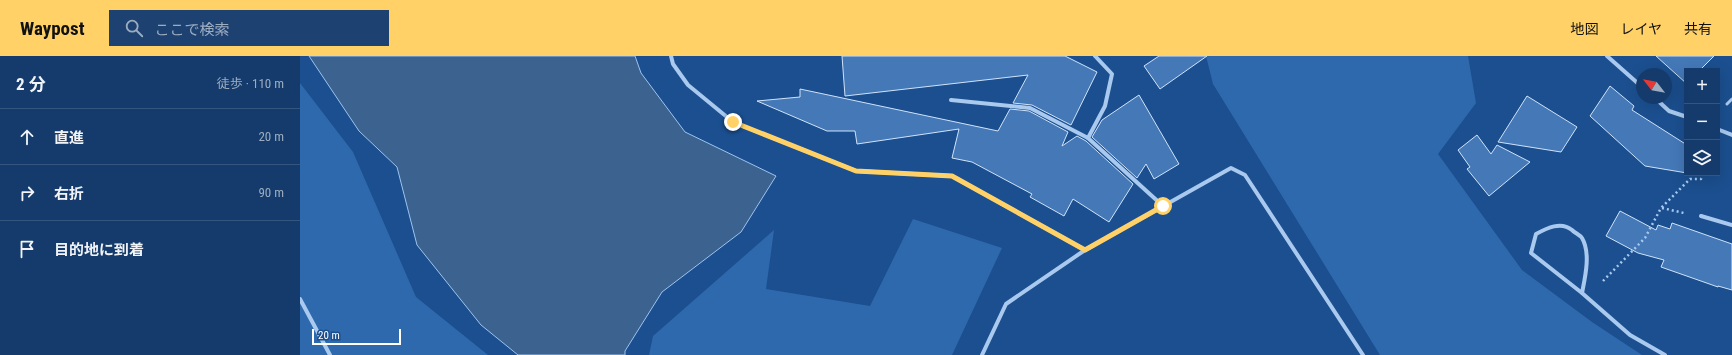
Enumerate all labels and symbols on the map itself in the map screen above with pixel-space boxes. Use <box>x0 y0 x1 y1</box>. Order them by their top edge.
north arrow <box>1636 68 1672 104</box>
route end <box>724 113 742 131</box>
route start <box>1154 197 1172 215</box>
scale bar <box>312 327 401 346</box>

